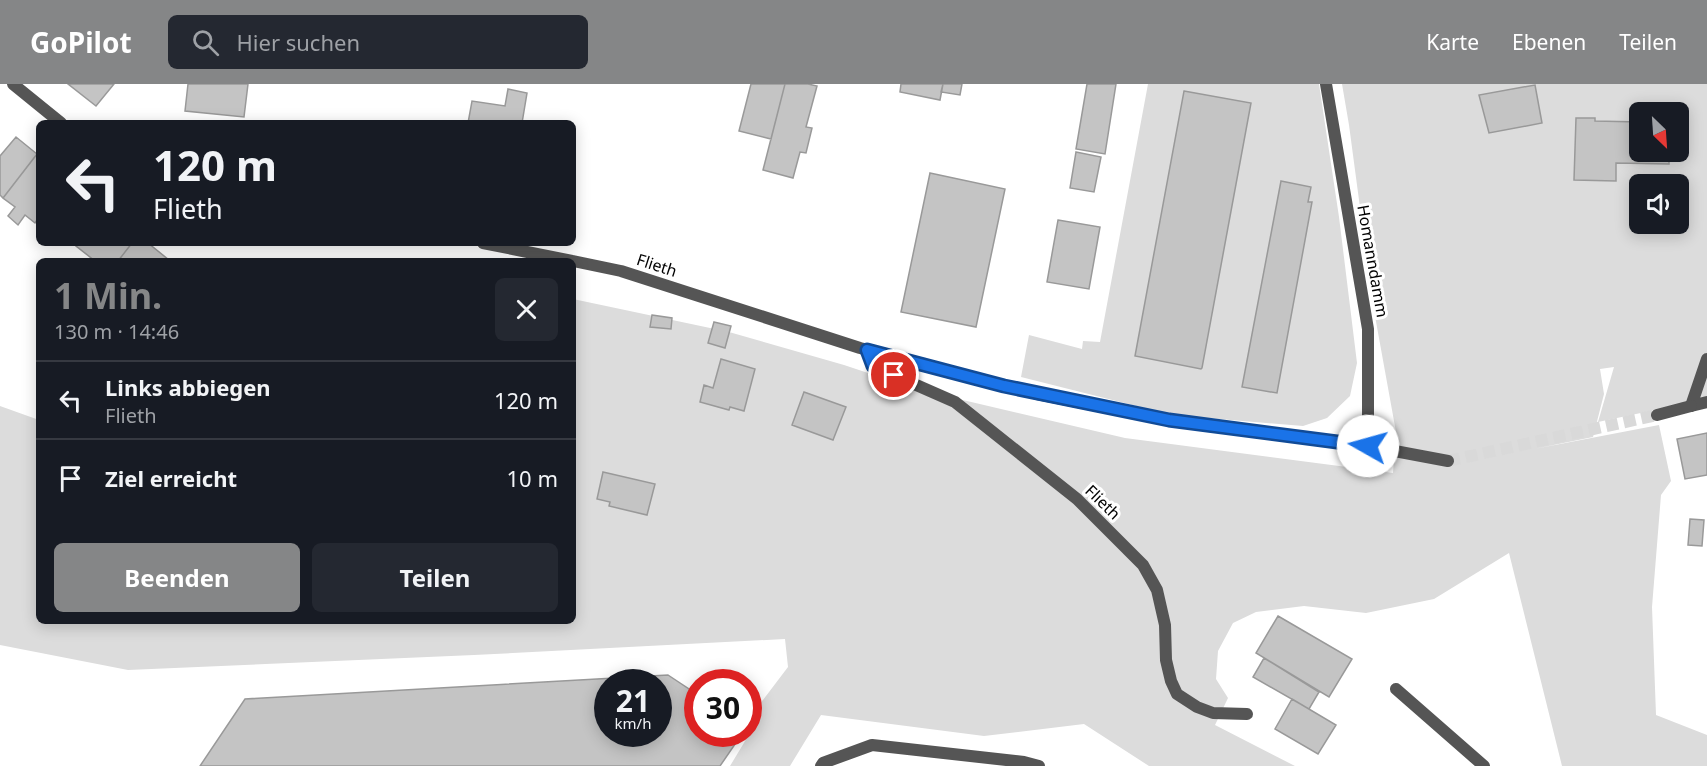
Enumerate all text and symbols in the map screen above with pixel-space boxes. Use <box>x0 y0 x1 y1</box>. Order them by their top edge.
search box <box>168 15 588 69</box>
text: GoPilot <box>30 23 132 61</box>
icon: search <box>189 26 222 59</box>
text: Hier suchen <box>237 27 360 57</box>
text: Karte <box>1426 28 1479 56</box>
text: Ebenen <box>1512 28 1586 56</box>
text: Teilen <box>1619 28 1677 56</box>
north arrow <box>1629 102 1689 162</box>
map controls <box>1629 102 1689 234</box>
text: 120 m <box>153 136 277 193</box>
icon: left <box>54 144 132 222</box>
button: sound <box>1629 174 1689 234</box>
text: Flieth <box>153 190 223 227</box>
street label: Homanndamm <box>1352 203 1394 319</box>
street label: Flieth <box>634 248 680 282</box>
text: 1 Min. <box>54 271 162 320</box>
button: close <box>495 278 558 341</box>
text: 130 m · 14:46 <box>54 318 179 345</box>
pin <box>868 349 919 400</box>
icon: arrive <box>877 358 910 391</box>
text: Links abbiegen <box>105 372 271 402</box>
icon: left <box>54 384 87 417</box>
text: 120 m <box>494 385 558 415</box>
text: Flieth <box>105 402 157 429</box>
position arrow <box>1336 414 1400 478</box>
icon: arrive <box>54 462 87 495</box>
text: Ziel erreicht <box>105 463 237 493</box>
text: 10 m <box>507 463 558 493</box>
street label: Flieth <box>1081 480 1125 524</box>
button: Beenden <box>54 543 300 612</box>
button: Teilen <box>312 543 558 612</box>
speed limit sign: 30 <box>684 669 762 747</box>
text: 21 <box>616 680 650 721</box>
text: km/h <box>615 713 651 733</box>

